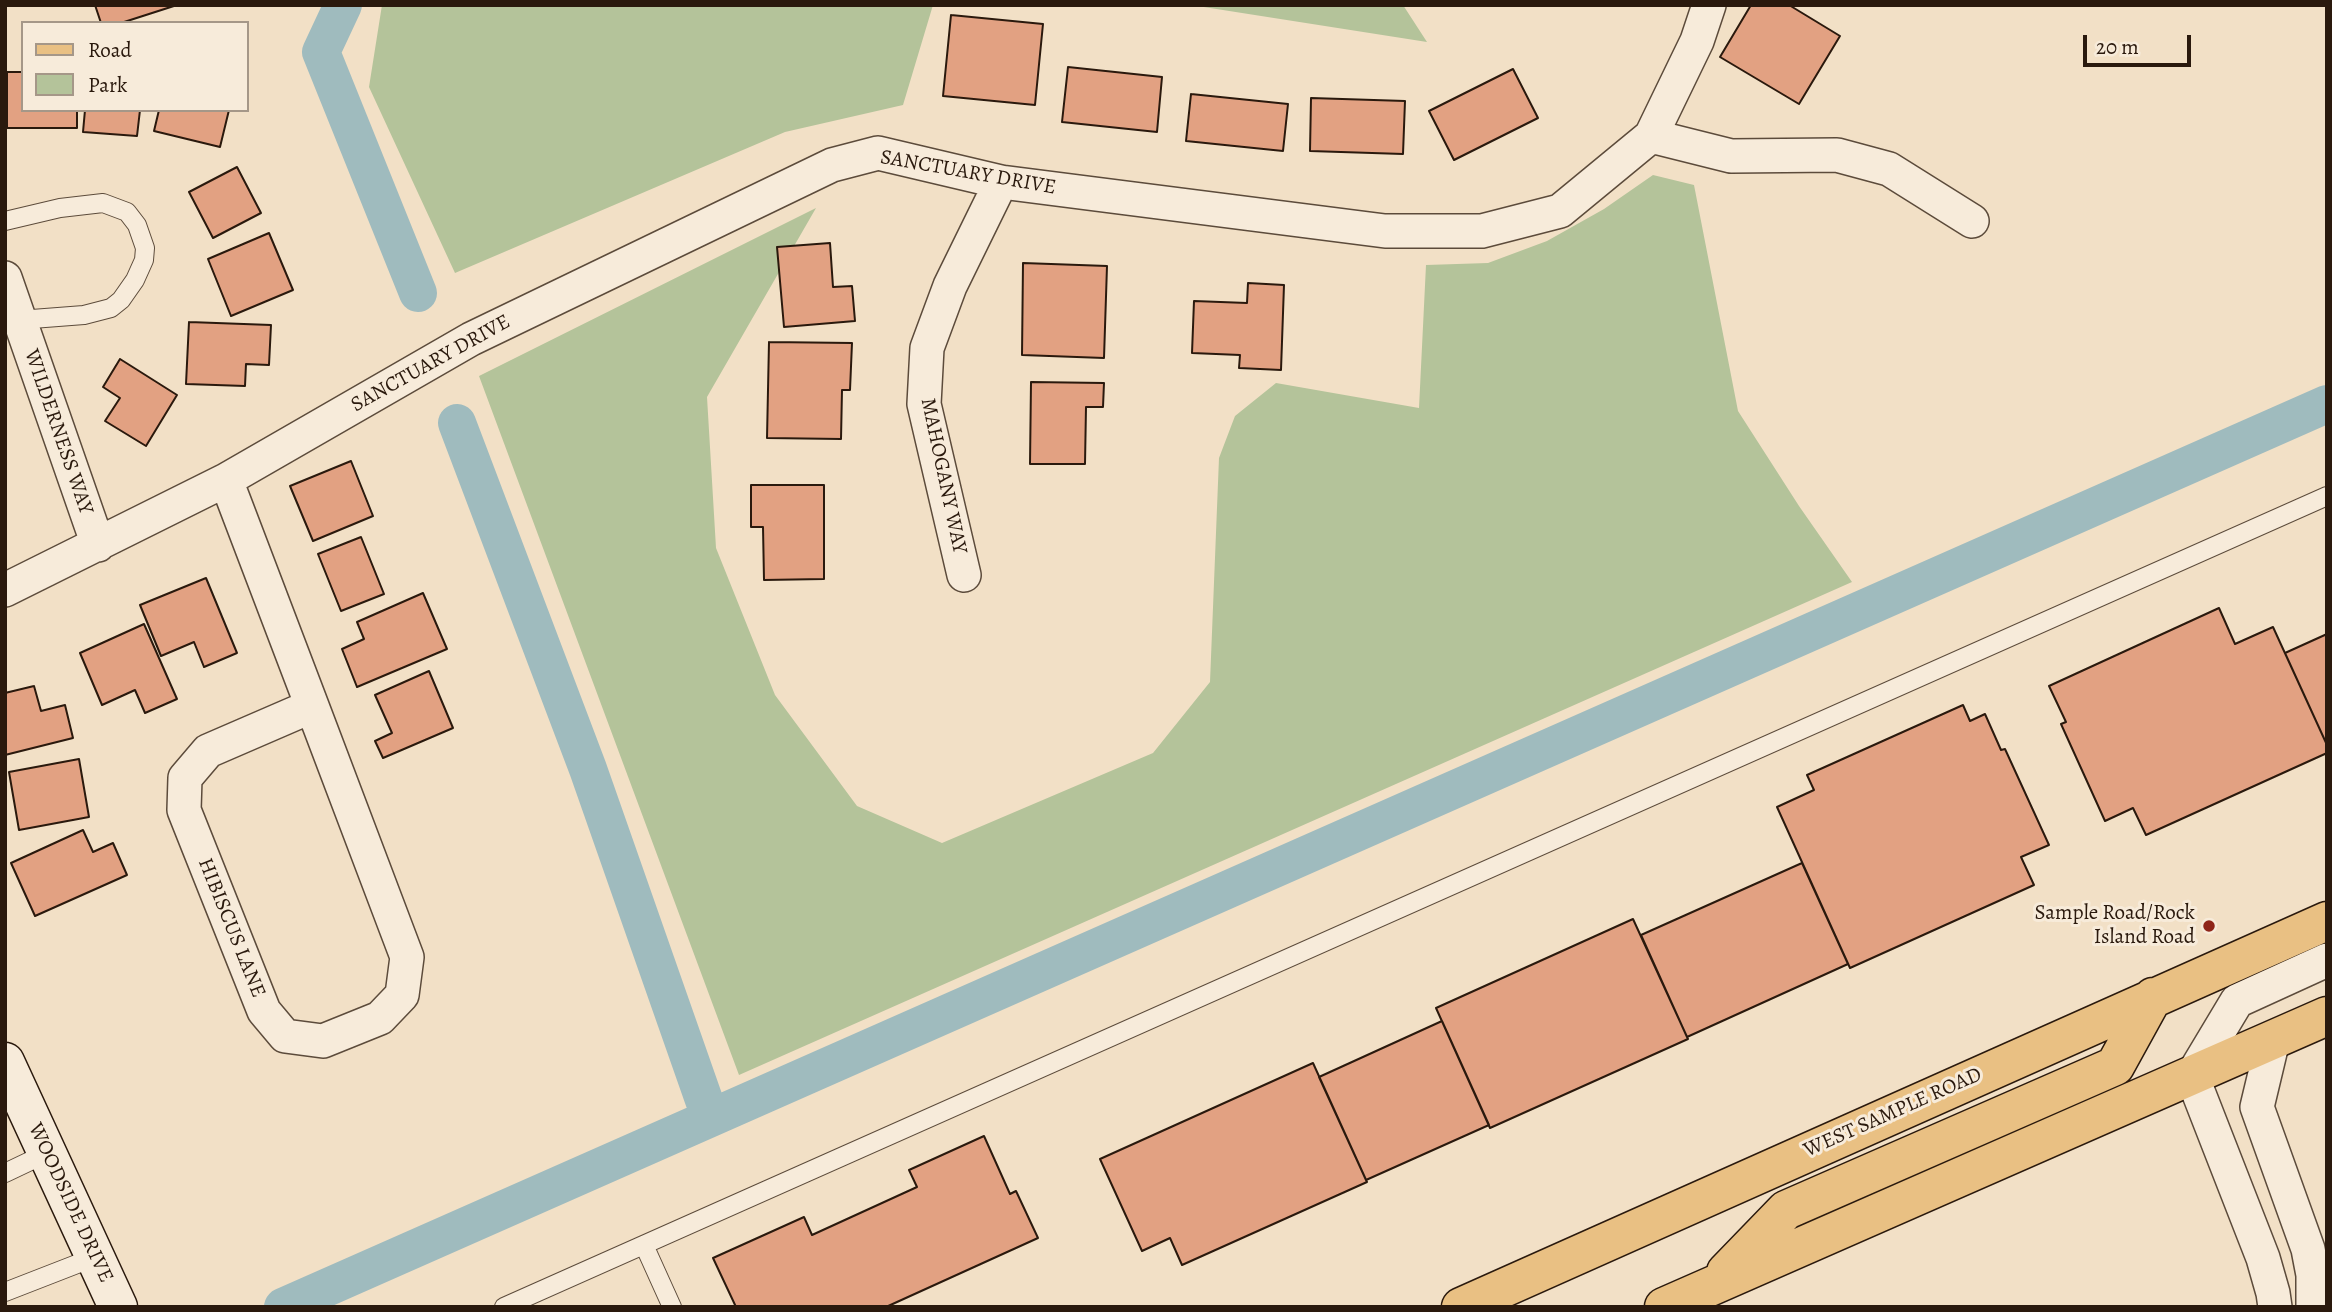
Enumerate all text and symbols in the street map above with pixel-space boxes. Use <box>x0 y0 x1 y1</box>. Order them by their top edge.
legend <box>21 21 248 112</box>
scale bar <box>2087 21 2196 65</box>
text: 20 m <box>2096 33 2139 61</box>
text: Road <box>88 36 132 64</box>
text: Park <box>88 71 127 99</box>
street label: SANCTUARY DRIVE <box>878 145 1058 201</box>
street label: SANCTUARY DRIVE <box>347 310 515 418</box>
street label: WILDERNESS WAY <box>18 346 98 518</box>
street label: MAHOGANY WAY <box>914 396 972 556</box>
street label: HIBISCUS LANE <box>192 855 270 1001</box>
place label: Sample Road/Rock Island Road <box>2035 901 2195 951</box>
marker: Sample Road/Rock Island Road <box>2201 918 2217 934</box>
street label: WEST SAMPLE ROAD <box>1800 1062 1986 1164</box>
street label: WOODSIDE DRIVE <box>22 1119 118 1287</box>

